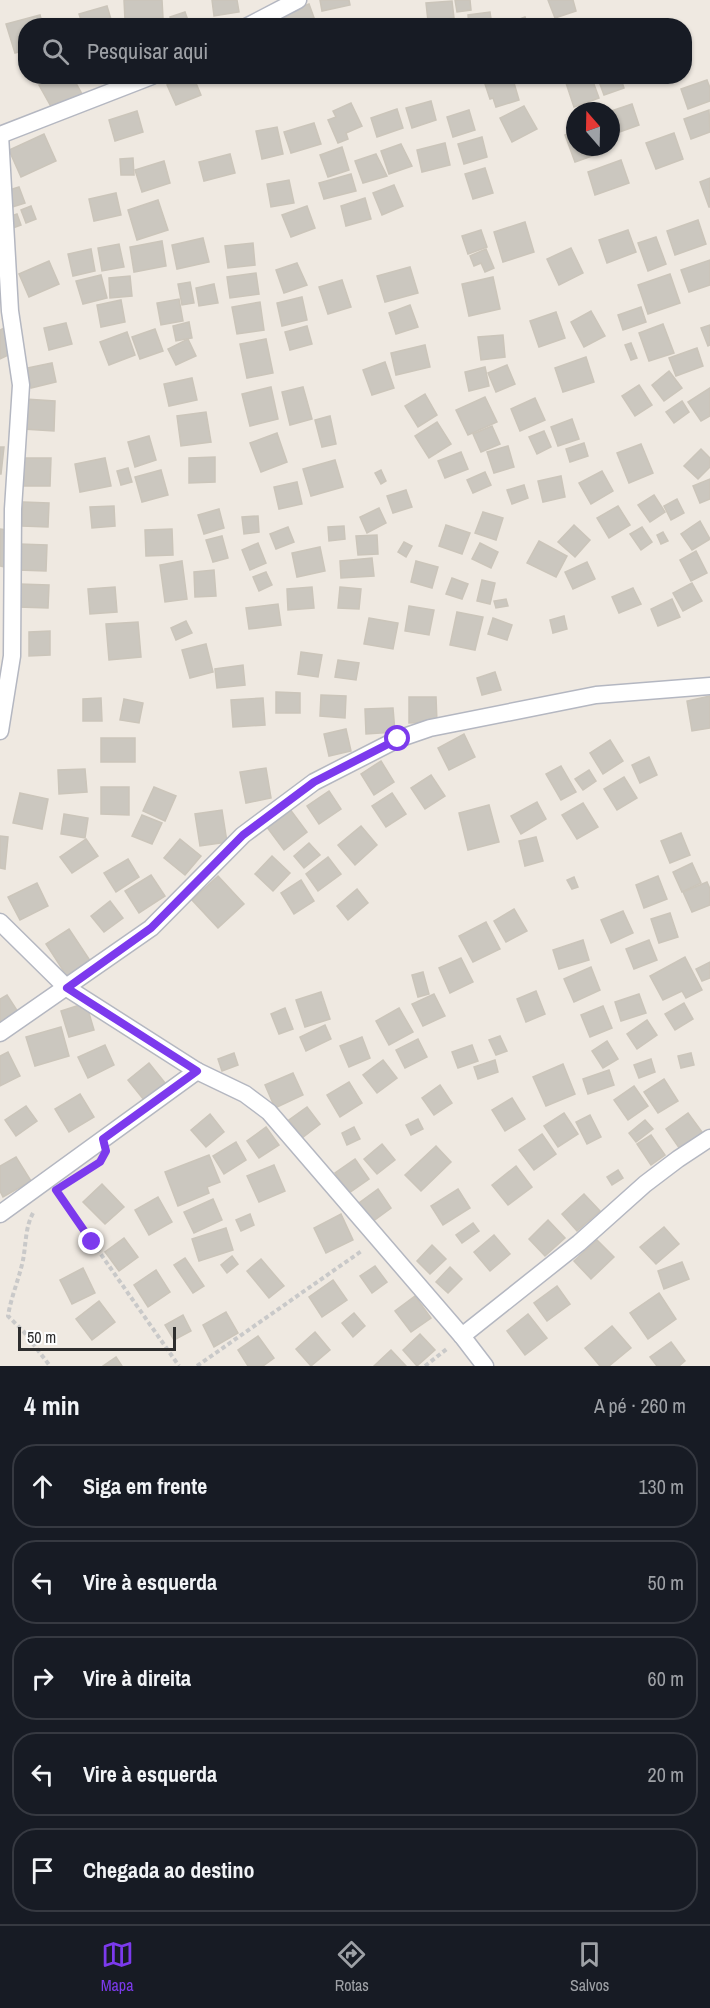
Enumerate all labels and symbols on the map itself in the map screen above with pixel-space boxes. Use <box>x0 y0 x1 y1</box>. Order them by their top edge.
north arrow <box>566 102 620 156</box>
route start <box>384 725 410 751</box>
route end <box>78 1228 104 1254</box>
scale bar <box>18 1324 176 1352</box>

